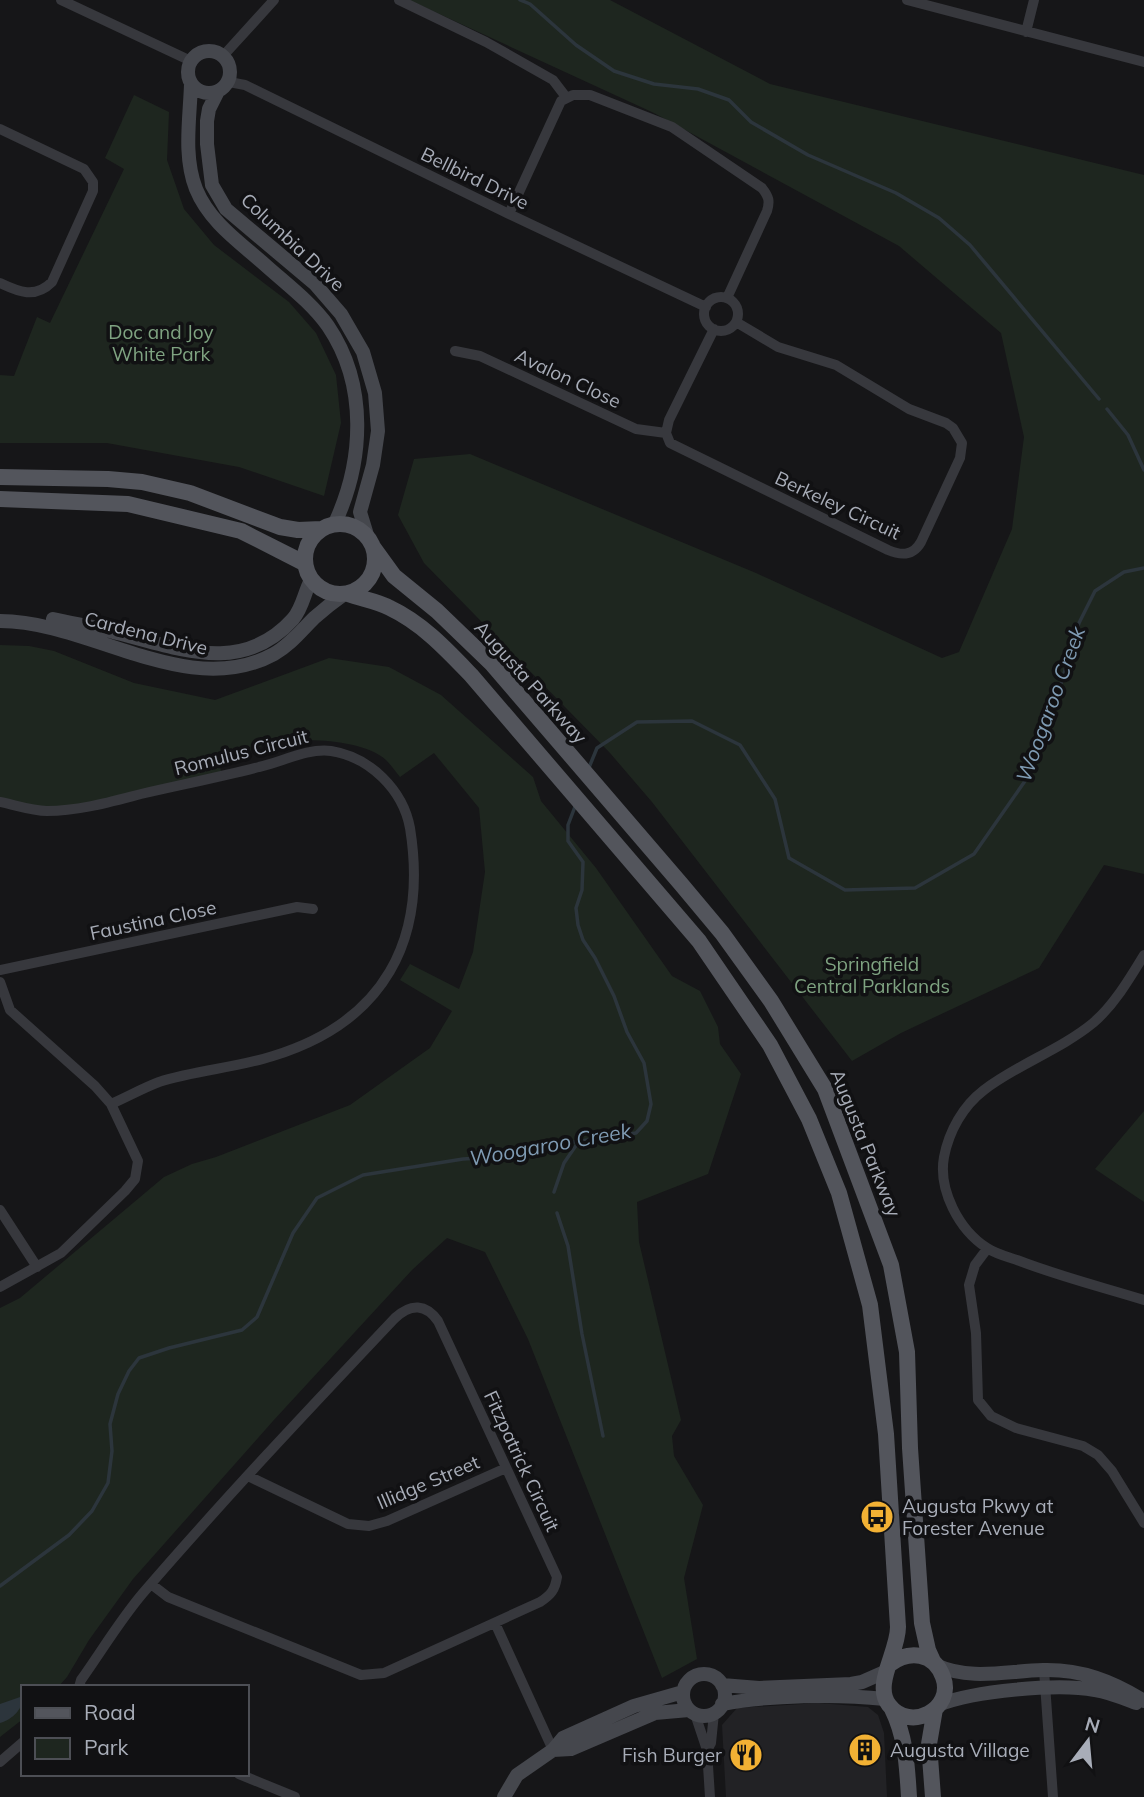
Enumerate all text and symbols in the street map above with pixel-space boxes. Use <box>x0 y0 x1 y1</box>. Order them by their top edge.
street label: Bellbird Drive <box>417 142 533 214</box>
street label: Columbia Drive <box>236 188 350 296</box>
park label: Doc and Joy White Park <box>108 320 214 366</box>
street label: Avalon Close <box>511 343 625 413</box>
street label: Berkeley Circuit <box>771 465 905 545</box>
street label: Cardena Drive <box>82 606 210 660</box>
street label: Augusta Parkway <box>470 616 592 748</box>
water label: Woogaroo Creek <box>1010 621 1091 785</box>
street label: Romulus Circuit <box>172 724 311 780</box>
street label: Faustina Close <box>88 895 218 945</box>
park label: Springfield Central Parklands <box>794 952 950 998</box>
street label: Augusta Parkway <box>825 1066 907 1220</box>
water label: Woogaroo Creek <box>467 1117 634 1171</box>
street label: Fitzpatrick Circuit <box>479 1387 565 1536</box>
street label: Illidge Street <box>373 1449 483 1514</box>
place label: Augusta Pkwy at Forester Avenue <box>902 1494 1054 1540</box>
bus stop icon: Augusta Pkwy at Forester Avenue <box>858 1498 896 1536</box>
legend <box>21 1685 248 1776</box>
text: Road <box>84 1699 135 1725</box>
north arrow <box>1053 1706 1123 1776</box>
text: N <box>1082 1711 1103 1738</box>
building icon: Augusta Village <box>846 1731 884 1769</box>
text: Park <box>84 1734 128 1760</box>
restaurant icon: Fish Burger <box>727 1736 765 1774</box>
place label: Augusta Village <box>890 1738 1030 1762</box>
place label: Fish Burger <box>622 1743 722 1767</box>

